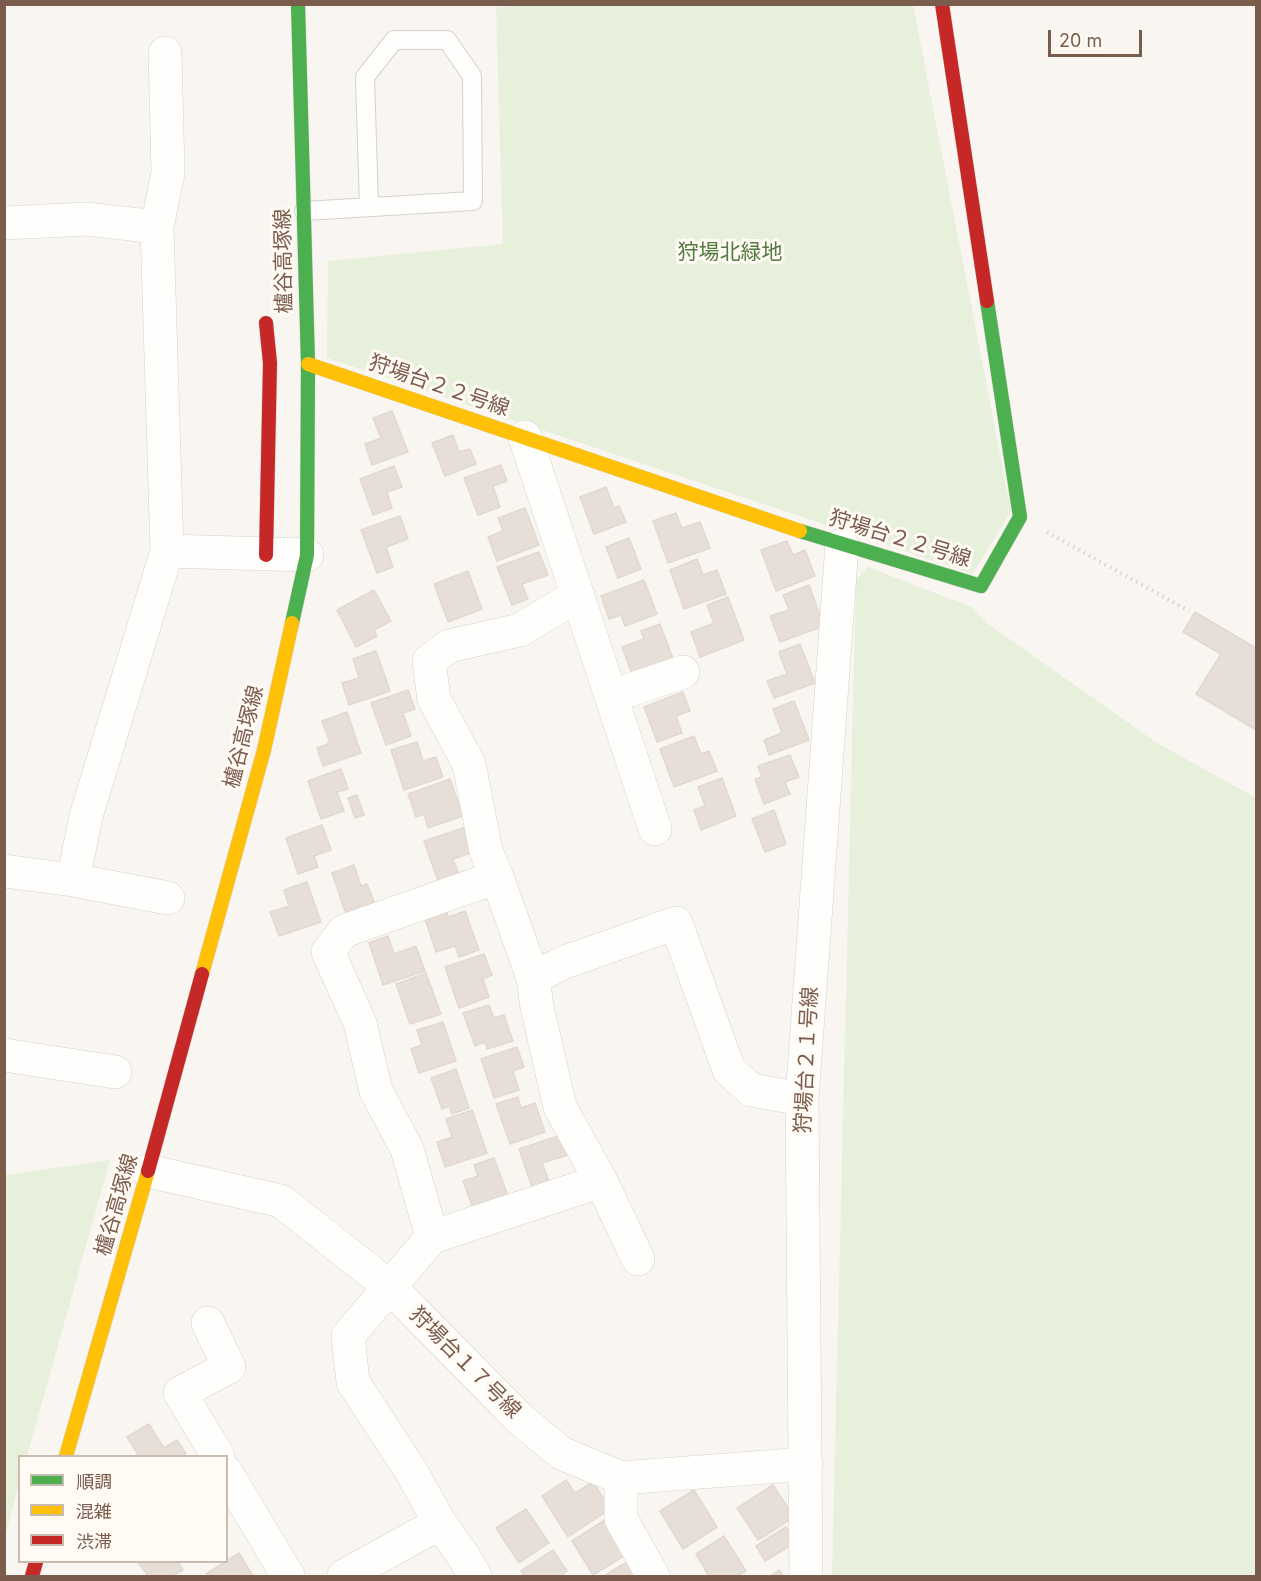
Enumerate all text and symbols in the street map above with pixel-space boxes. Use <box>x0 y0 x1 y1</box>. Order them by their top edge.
scale bar <box>1051 18 1146 56</box>
text: 20 m <box>1059 30 1102 51</box>
street label: 櫨谷高塚線 <box>270 208 298 314</box>
park label: 狩場北緑地 <box>678 240 782 266</box>
street label: 狩場台２２号線 <box>365 350 513 422</box>
street label: 狩場台２２号線 <box>826 505 974 573</box>
street label: 櫨谷高塚線 <box>219 683 269 791</box>
street label: 狩場台２１号線 <box>791 986 823 1134</box>
street label: 櫨谷高塚線 <box>90 1151 144 1259</box>
street label: 狩場台１７号線 <box>404 1302 526 1424</box>
legend <box>18 1455 228 1563</box>
text: 順調 <box>76 1471 112 1492</box>
text: 混雑 <box>76 1501 112 1522</box>
text: 渋滞 <box>76 1531 112 1552</box>

